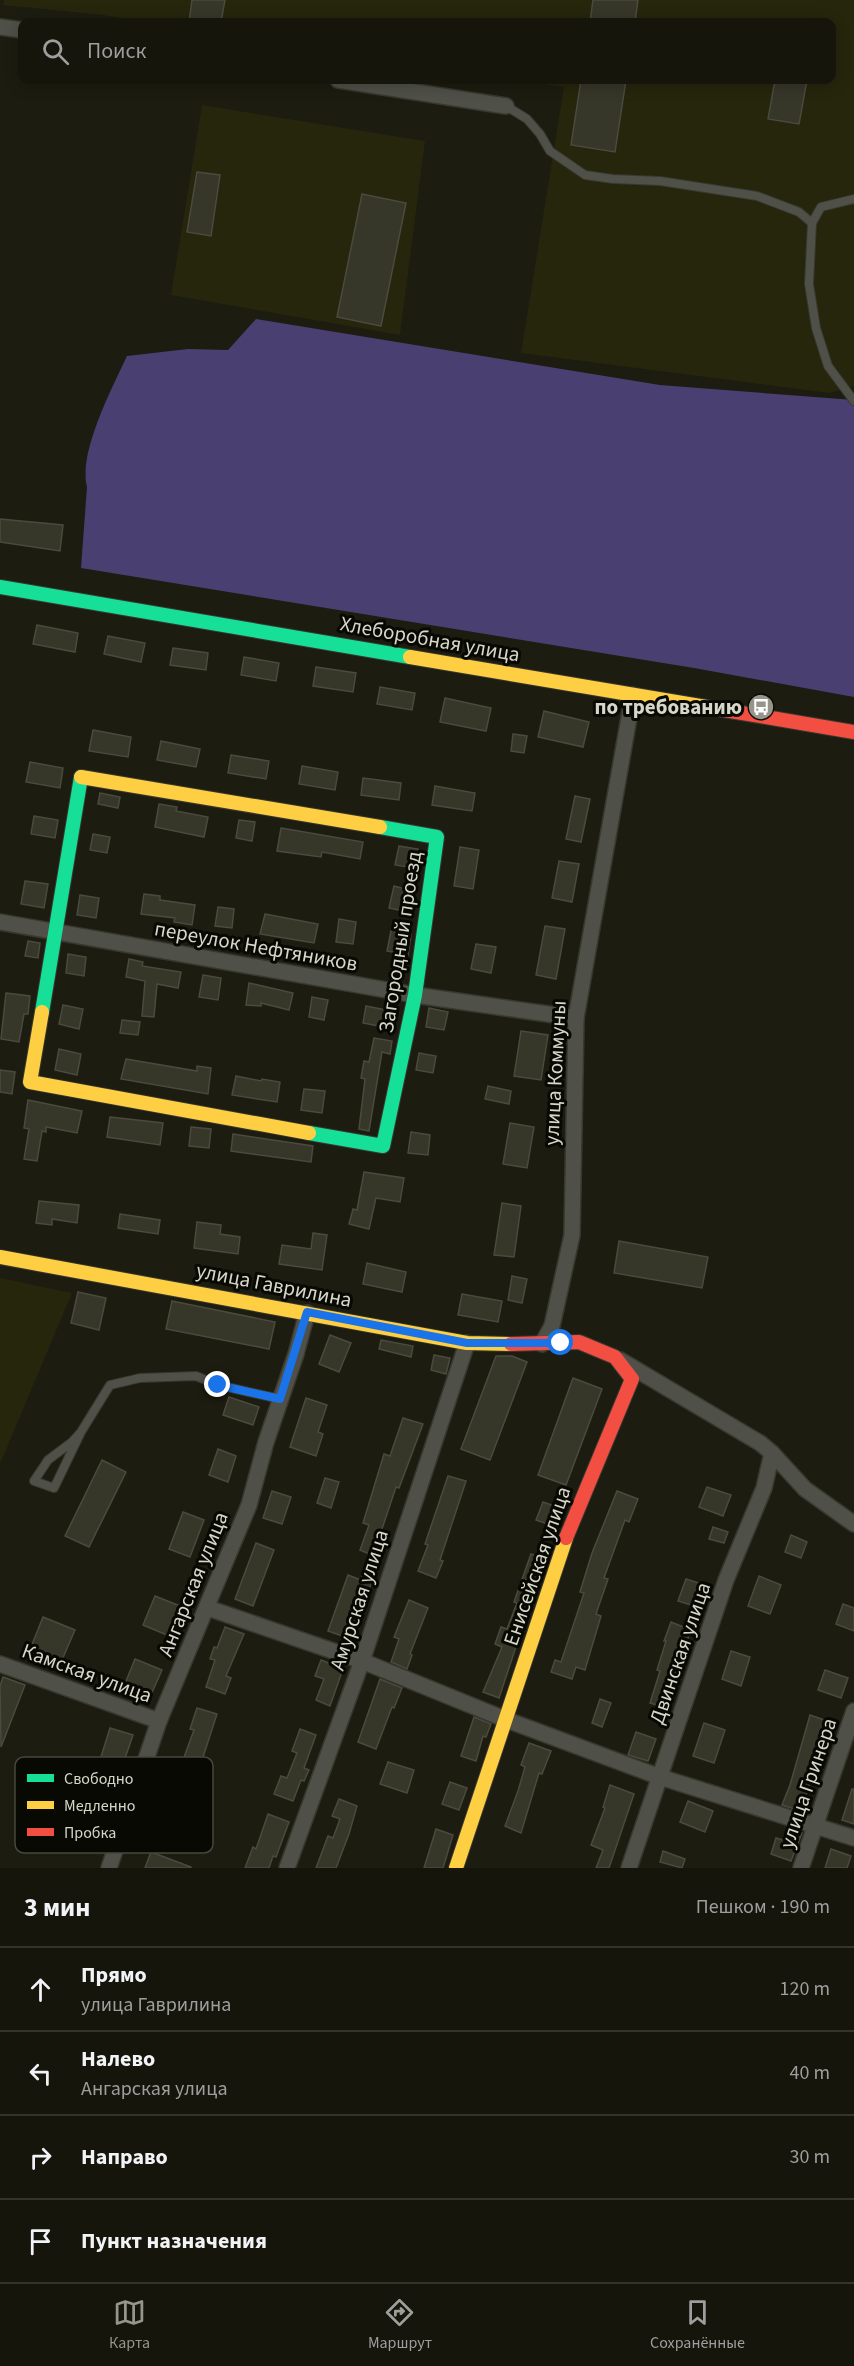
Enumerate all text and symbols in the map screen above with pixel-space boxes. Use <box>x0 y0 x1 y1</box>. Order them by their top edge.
search box <box>18 18 836 84</box>
icon: search <box>39 35 72 68</box>
text: Поиск <box>87 35 146 67</box>
street label: Хлеборобная улица <box>338 608 522 670</box>
place label: по требованию <box>594 692 742 722</box>
bus stop icon: по требованию <box>746 692 776 722</box>
street label: Загородный проезд <box>371 849 429 1035</box>
street label: переулок Нефтяников <box>152 913 360 979</box>
street label: улица Коммуны <box>536 1000 574 1146</box>
street label: улица Гаврилина <box>194 1255 354 1315</box>
route start <box>547 1329 573 1355</box>
route end <box>204 1371 230 1397</box>
street label: Енисейская улица <box>496 1482 578 1650</box>
street label: Ангарская улица <box>150 1507 236 1661</box>
street label: Амурская улица <box>322 1526 396 1674</box>
street label: Двинская улица <box>642 1578 718 1728</box>
street label: Камская улица <box>18 1636 156 1710</box>
street label: улица Гринера <box>772 1714 844 1852</box>
legend <box>15 1757 213 1853</box>
text: Свободно <box>64 1768 134 1790</box>
text: Медленно <box>64 1795 135 1817</box>
text: Пробка <box>64 1822 116 1844</box>
text: 3 мин <box>24 1889 90 1926</box>
text: Пешком · 190 m <box>696 1893 830 1921</box>
text: Прямо <box>81 1959 147 1991</box>
icon: ahead <box>24 1973 57 2006</box>
text: 120 m <box>780 1975 830 2003</box>
text: улица Гаврилина <box>81 1991 231 2019</box>
text: Налево <box>81 2043 155 2075</box>
icon: left <box>24 2057 57 2090</box>
text: 40 m <box>790 2059 830 2087</box>
text: Ангарская улица <box>81 2075 227 2103</box>
icon: right <box>24 2141 57 2174</box>
text: Направо <box>81 2141 168 2173</box>
text: 30 m <box>790 2143 830 2171</box>
icon: arrive <box>24 2225 57 2258</box>
text: Пункт назначения <box>81 2225 267 2257</box>
tab: Карта <box>109 2296 150 2354</box>
tab: Маршрут <box>368 2296 432 2354</box>
tab: Сохранённые <box>650 2296 745 2354</box>

